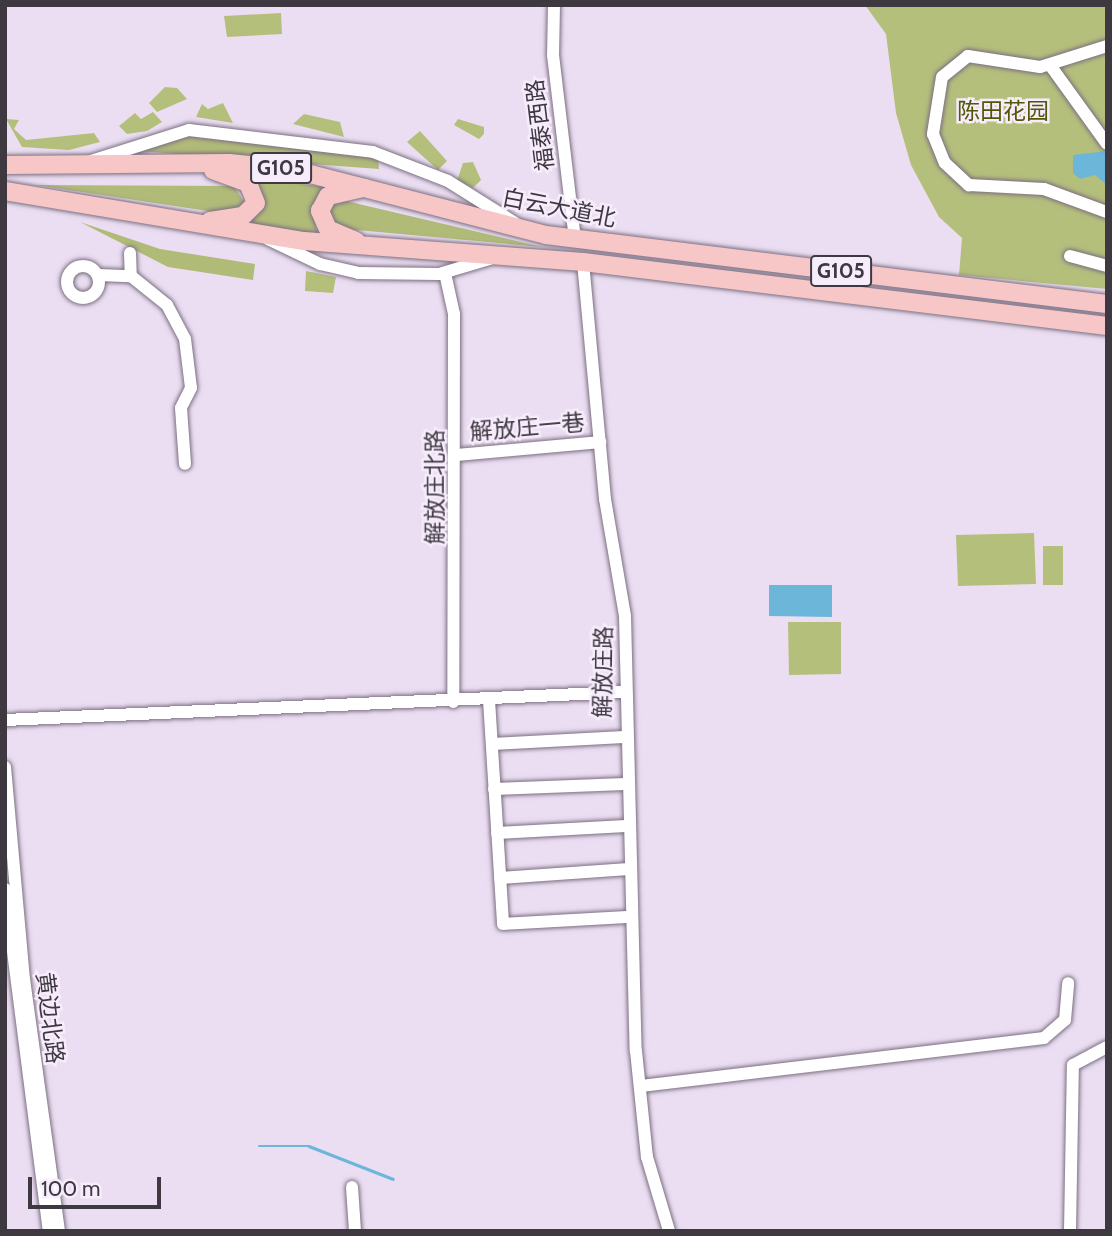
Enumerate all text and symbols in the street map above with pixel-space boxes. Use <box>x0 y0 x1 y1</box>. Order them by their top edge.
street label: 福泰西路 <box>521 78 559 172</box>
park label: 陈田花园 <box>957 97 1049 125</box>
road number: G105 <box>250 150 312 186</box>
street label: 白云大道北 <box>500 183 618 233</box>
road number: G105 <box>810 254 872 288</box>
street label: 解放庄一巷 <box>469 408 585 446</box>
street label: 解放庄北路 <box>421 430 449 544</box>
street label: 解放庄路 <box>588 626 618 718</box>
street label: 黄边北路 <box>31 971 69 1065</box>
scale bar <box>32 1162 164 1206</box>
text: 100 m <box>41 1176 100 1201</box>

